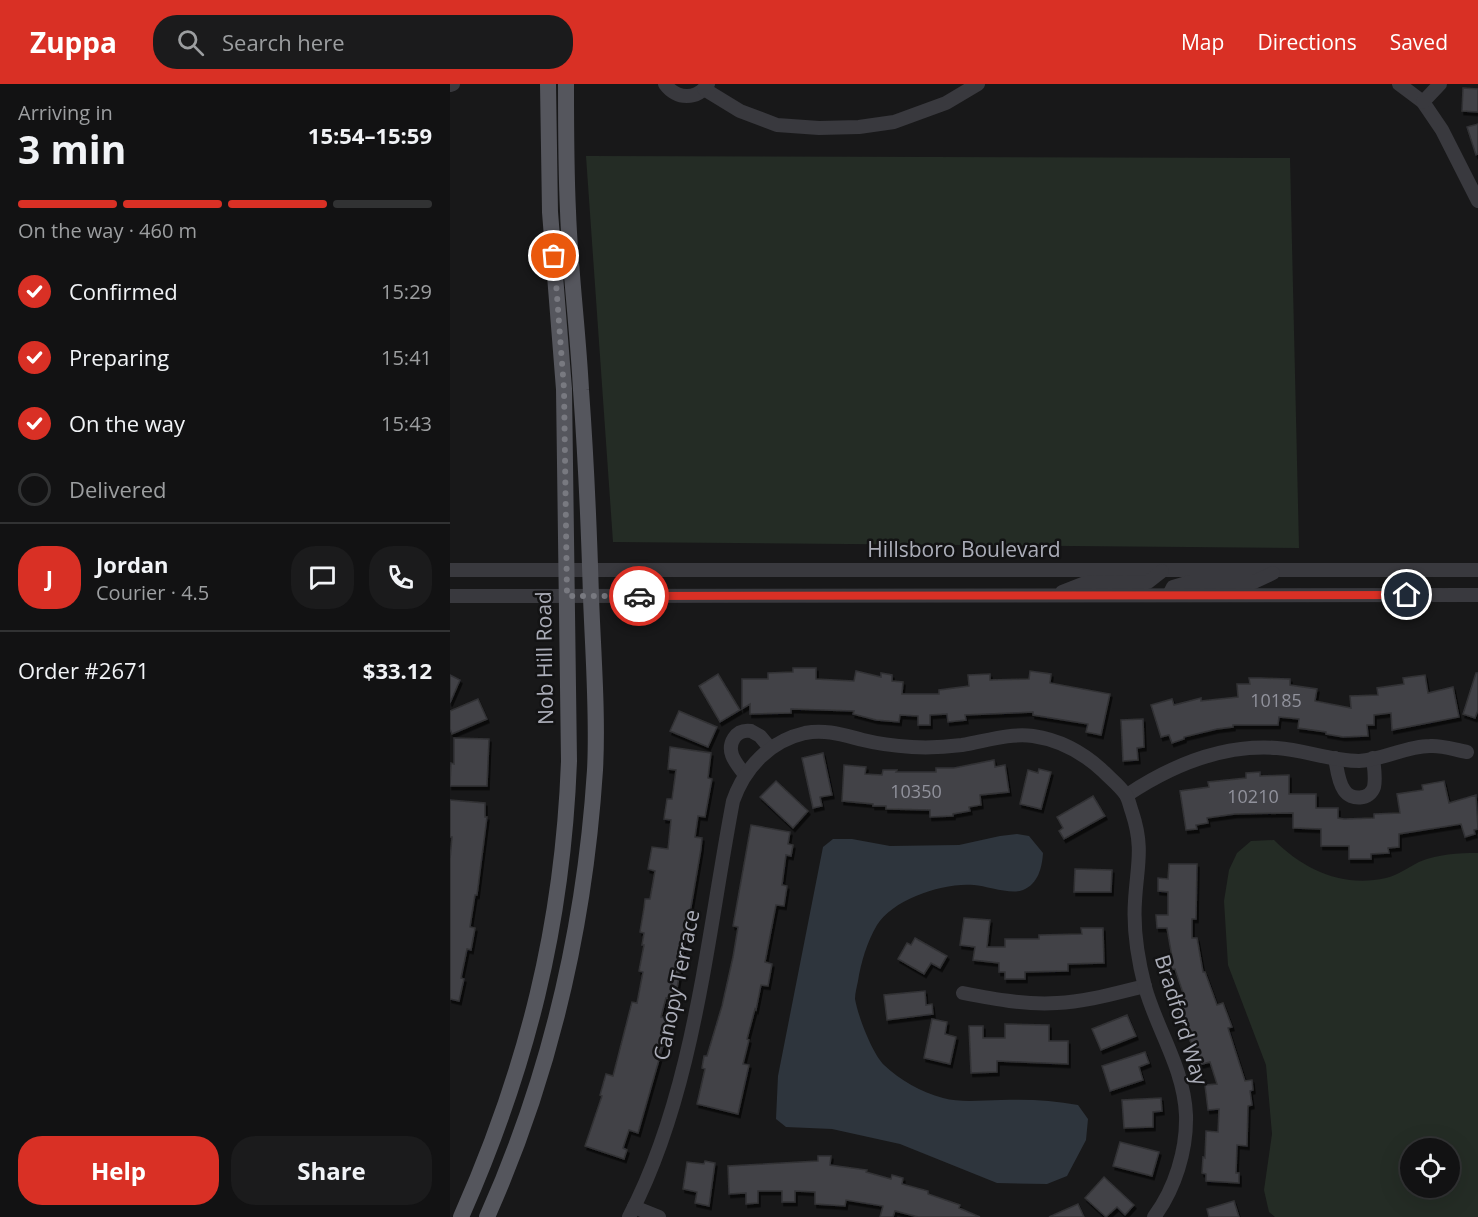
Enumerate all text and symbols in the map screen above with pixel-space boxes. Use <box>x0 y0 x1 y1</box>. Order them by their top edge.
search box <box>153 15 573 69</box>
text: Zuppa <box>30 23 117 61</box>
icon: search <box>174 26 207 59</box>
text: Search here <box>222 27 345 57</box>
text: Map <box>1181 28 1224 56</box>
text: Directions <box>1257 28 1357 56</box>
text: Saved <box>1390 28 1448 56</box>
text: Arriving in <box>18 99 113 126</box>
text: 15:54–15:59 <box>308 120 432 150</box>
text: 3 min <box>18 122 126 175</box>
text: On the way · 460 m <box>18 217 197 244</box>
pin <box>528 230 579 281</box>
icon: bag <box>537 239 570 272</box>
icon: check <box>18 275 51 308</box>
text: Confirmed <box>69 276 178 306</box>
text: 15:29 <box>381 278 432 305</box>
icon: check <box>18 341 51 374</box>
text: Preparing <box>69 342 169 372</box>
text: 15:41 <box>381 344 432 371</box>
icon: check <box>18 407 51 440</box>
text: On the way <box>69 408 185 438</box>
text: 15:43 <box>381 410 432 437</box>
text: Delivered <box>69 474 167 504</box>
street label: Hillsboro Boulevard <box>867 535 1061 563</box>
button: chat <box>291 546 354 609</box>
button: phone <box>369 546 432 609</box>
text: Jordan <box>96 549 169 579</box>
text: J <box>46 562 53 592</box>
courier <box>609 566 669 626</box>
pin <box>1381 569 1432 620</box>
icon: home <box>1390 578 1423 611</box>
text: Courier · 4.5 <box>96 579 209 606</box>
icon: car <box>623 580 656 613</box>
street label: Nob Hill Road <box>529 591 559 725</box>
text: Order #2671 <box>18 655 149 685</box>
text: $33.12 <box>363 655 432 685</box>
house number: 10185 <box>1250 688 1302 712</box>
house number: 10350 <box>890 779 942 803</box>
house number: 10210 <box>1227 784 1279 808</box>
street label: Canopy Terrace <box>646 907 706 1063</box>
street label: Bradford Way <box>1149 951 1215 1089</box>
button: Help <box>18 1136 219 1205</box>
button: Share <box>231 1136 432 1205</box>
map controls <box>1400 1138 1460 1198</box>
button: locate <box>1400 1138 1460 1198</box>

